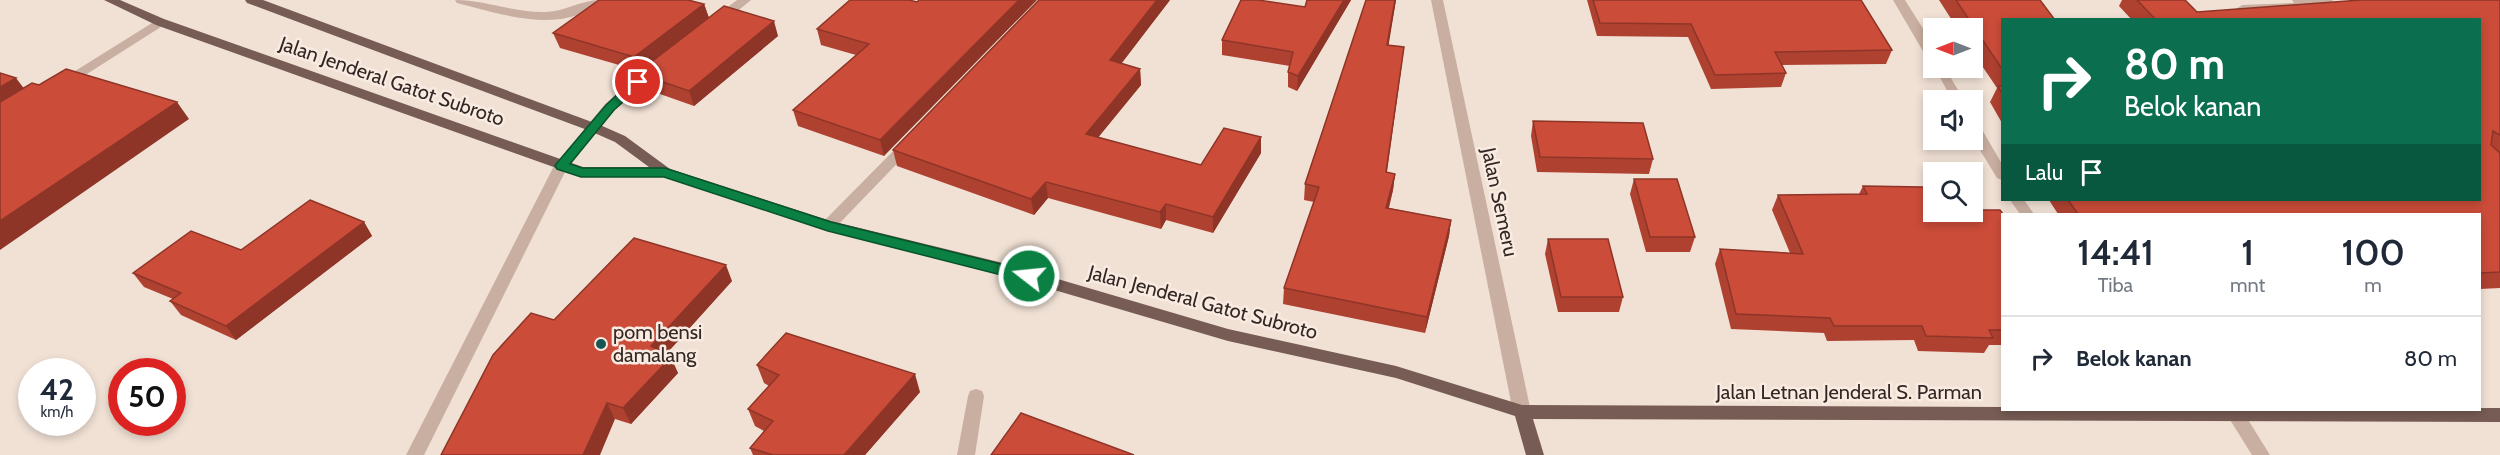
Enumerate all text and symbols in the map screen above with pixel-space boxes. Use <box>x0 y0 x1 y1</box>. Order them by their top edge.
north arrow <box>1923 18 1983 78</box>
map controls <box>1923 18 1983 222</box>
street label: Jalan Jenderal Gatot Subroto <box>275 31 508 131</box>
text: 80 m <box>2124 38 2225 90</box>
icon: right <box>2025 42 2103 120</box>
pin <box>612 56 663 107</box>
icon: arrive <box>621 65 654 98</box>
button: sound <box>1923 90 1983 150</box>
text: Belok kanan <box>2124 90 2261 123</box>
street label: Jalan Semeru <box>1477 144 1523 259</box>
icon: arrive <box>2075 156 2108 189</box>
text: Lalu <box>2025 159 2063 186</box>
button: search <box>1923 162 1983 222</box>
text: 14:41 <box>2077 230 2154 274</box>
text: 1 <box>2241 230 2254 274</box>
text: 100 <box>2341 230 2405 274</box>
position arrow <box>997 244 1061 308</box>
street label: Jalan Jenderal Gatot Subroto <box>1085 260 1320 344</box>
text: Tiba <box>2098 273 2133 297</box>
text: mnt <box>2230 273 2265 297</box>
text: m <box>2364 273 2382 297</box>
place label: pom bensi damalang <box>613 320 702 367</box>
marker: pom bensi damalang <box>594 337 608 351</box>
icon: right <box>2025 342 2058 375</box>
text: Belok kanan <box>2076 345 2192 372</box>
text: 80 m <box>2404 345 2457 372</box>
speed limit sign: 50 <box>108 358 186 436</box>
text: 42 <box>40 371 74 408</box>
street label: Jalan Letnan Jenderal S. Parman <box>1715 380 1982 404</box>
text: km/h <box>41 403 73 421</box>

